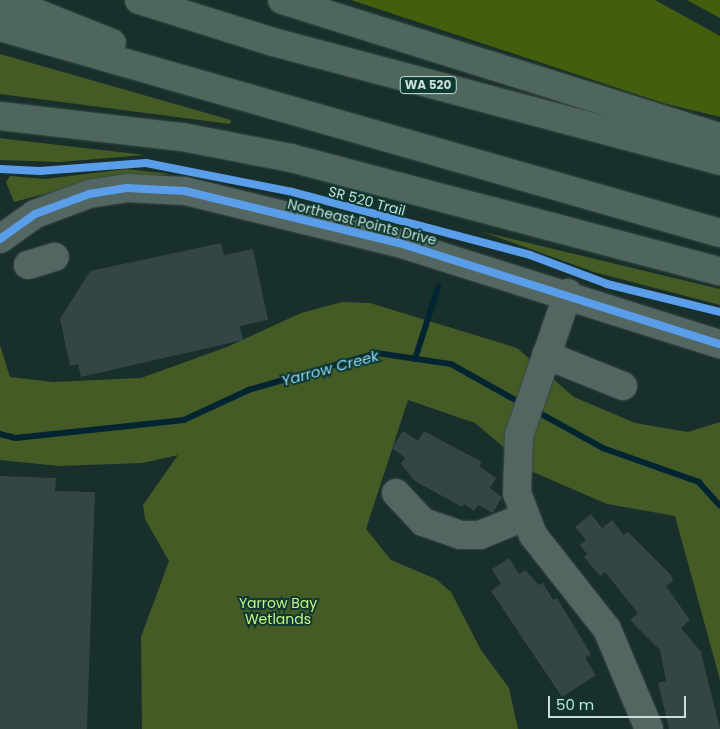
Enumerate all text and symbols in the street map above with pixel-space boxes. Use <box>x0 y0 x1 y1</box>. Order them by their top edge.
road number: WA 520 <box>399 76 457 94</box>
street label: SR 520 Trail <box>327 183 407 219</box>
street label: Northeast Points Drive <box>286 195 438 249</box>
water label: Yarrow Creek <box>279 346 381 390</box>
park label: Yarrow Bay Wetlands <box>239 595 317 628</box>
scale bar <box>550 686 688 718</box>
text: 50 m <box>556 694 594 715</box>

